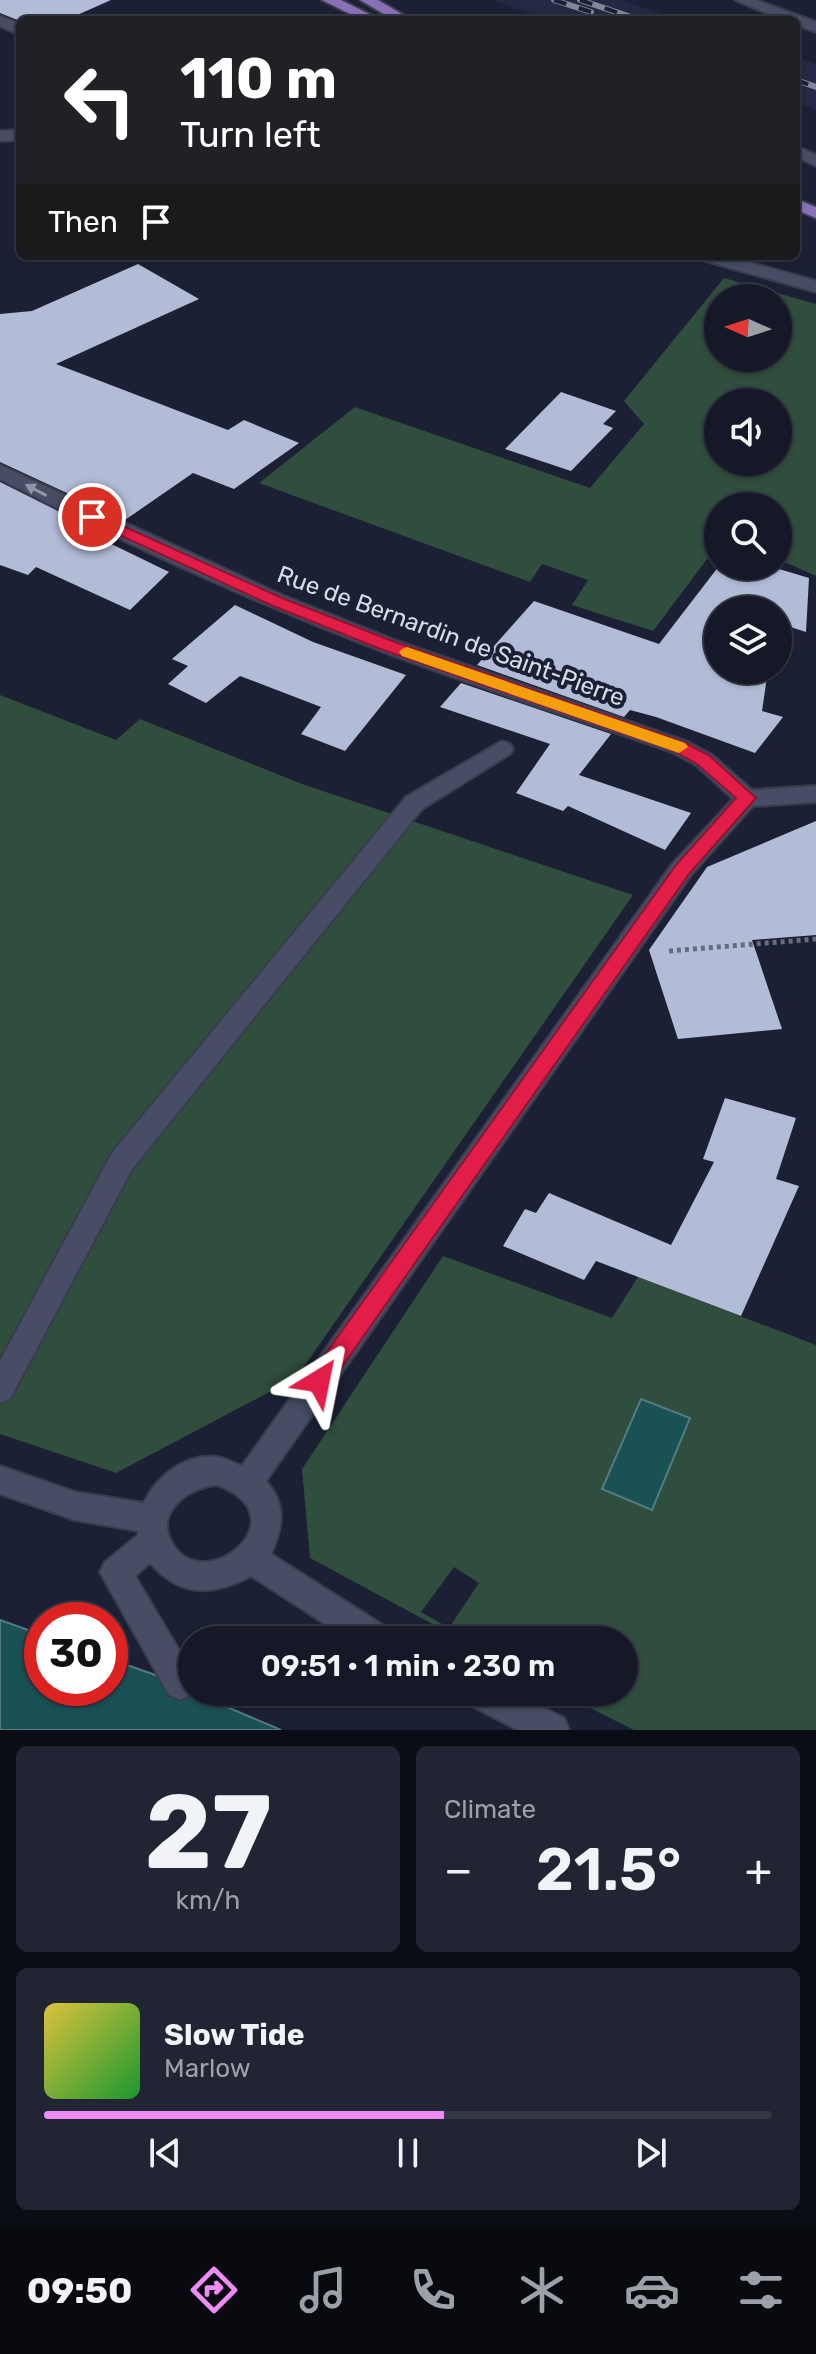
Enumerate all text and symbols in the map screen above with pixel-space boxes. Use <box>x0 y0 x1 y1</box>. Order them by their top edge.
text: 110 m <box>180 46 337 112</box>
icon: left <box>48 48 152 152</box>
text: Turn left <box>180 113 321 156</box>
icon: arrive <box>134 200 178 244</box>
text: Then <box>48 204 118 240</box>
north arrow <box>704 284 792 372</box>
map controls <box>704 284 792 684</box>
button: sound <box>704 388 792 476</box>
one-way arrow <box>25 483 48 496</box>
pin <box>58 483 126 551</box>
button: search <box>704 492 792 580</box>
icon: arrive <box>70 495 114 539</box>
street label: Rue de Bernardin de Saint-Pierre <box>274 560 628 712</box>
button: layers <box>704 596 792 684</box>
position arrow <box>277 1339 361 1423</box>
speed limit sign: 30 <box>24 1602 128 1706</box>
text: 09:51 · 1 min · 230 m <box>261 1648 555 1684</box>
text: 27 <box>144 1771 272 1894</box>
text: Climate <box>444 1794 536 1825</box>
text: 21.5° <box>536 1834 681 1905</box>
text: − <box>444 1844 473 1896</box>
text: + <box>745 1844 772 1896</box>
text: km/h <box>176 1885 240 1916</box>
text: Slow Tide <box>164 2017 304 2053</box>
text: Marlow <box>164 2053 251 2084</box>
icon: previous <box>143 2131 187 2175</box>
icon: pause <box>386 2131 430 2175</box>
icon: next <box>629 2131 673 2175</box>
icon: directions <box>186 2262 242 2318</box>
icon: music <box>295 2262 351 2318</box>
icon: phone <box>405 2262 461 2318</box>
icon: climate <box>514 2262 570 2318</box>
icon: car <box>624 2262 680 2318</box>
icon: filters <box>733 2262 789 2318</box>
text: 09:50 <box>27 2269 133 2312</box>

